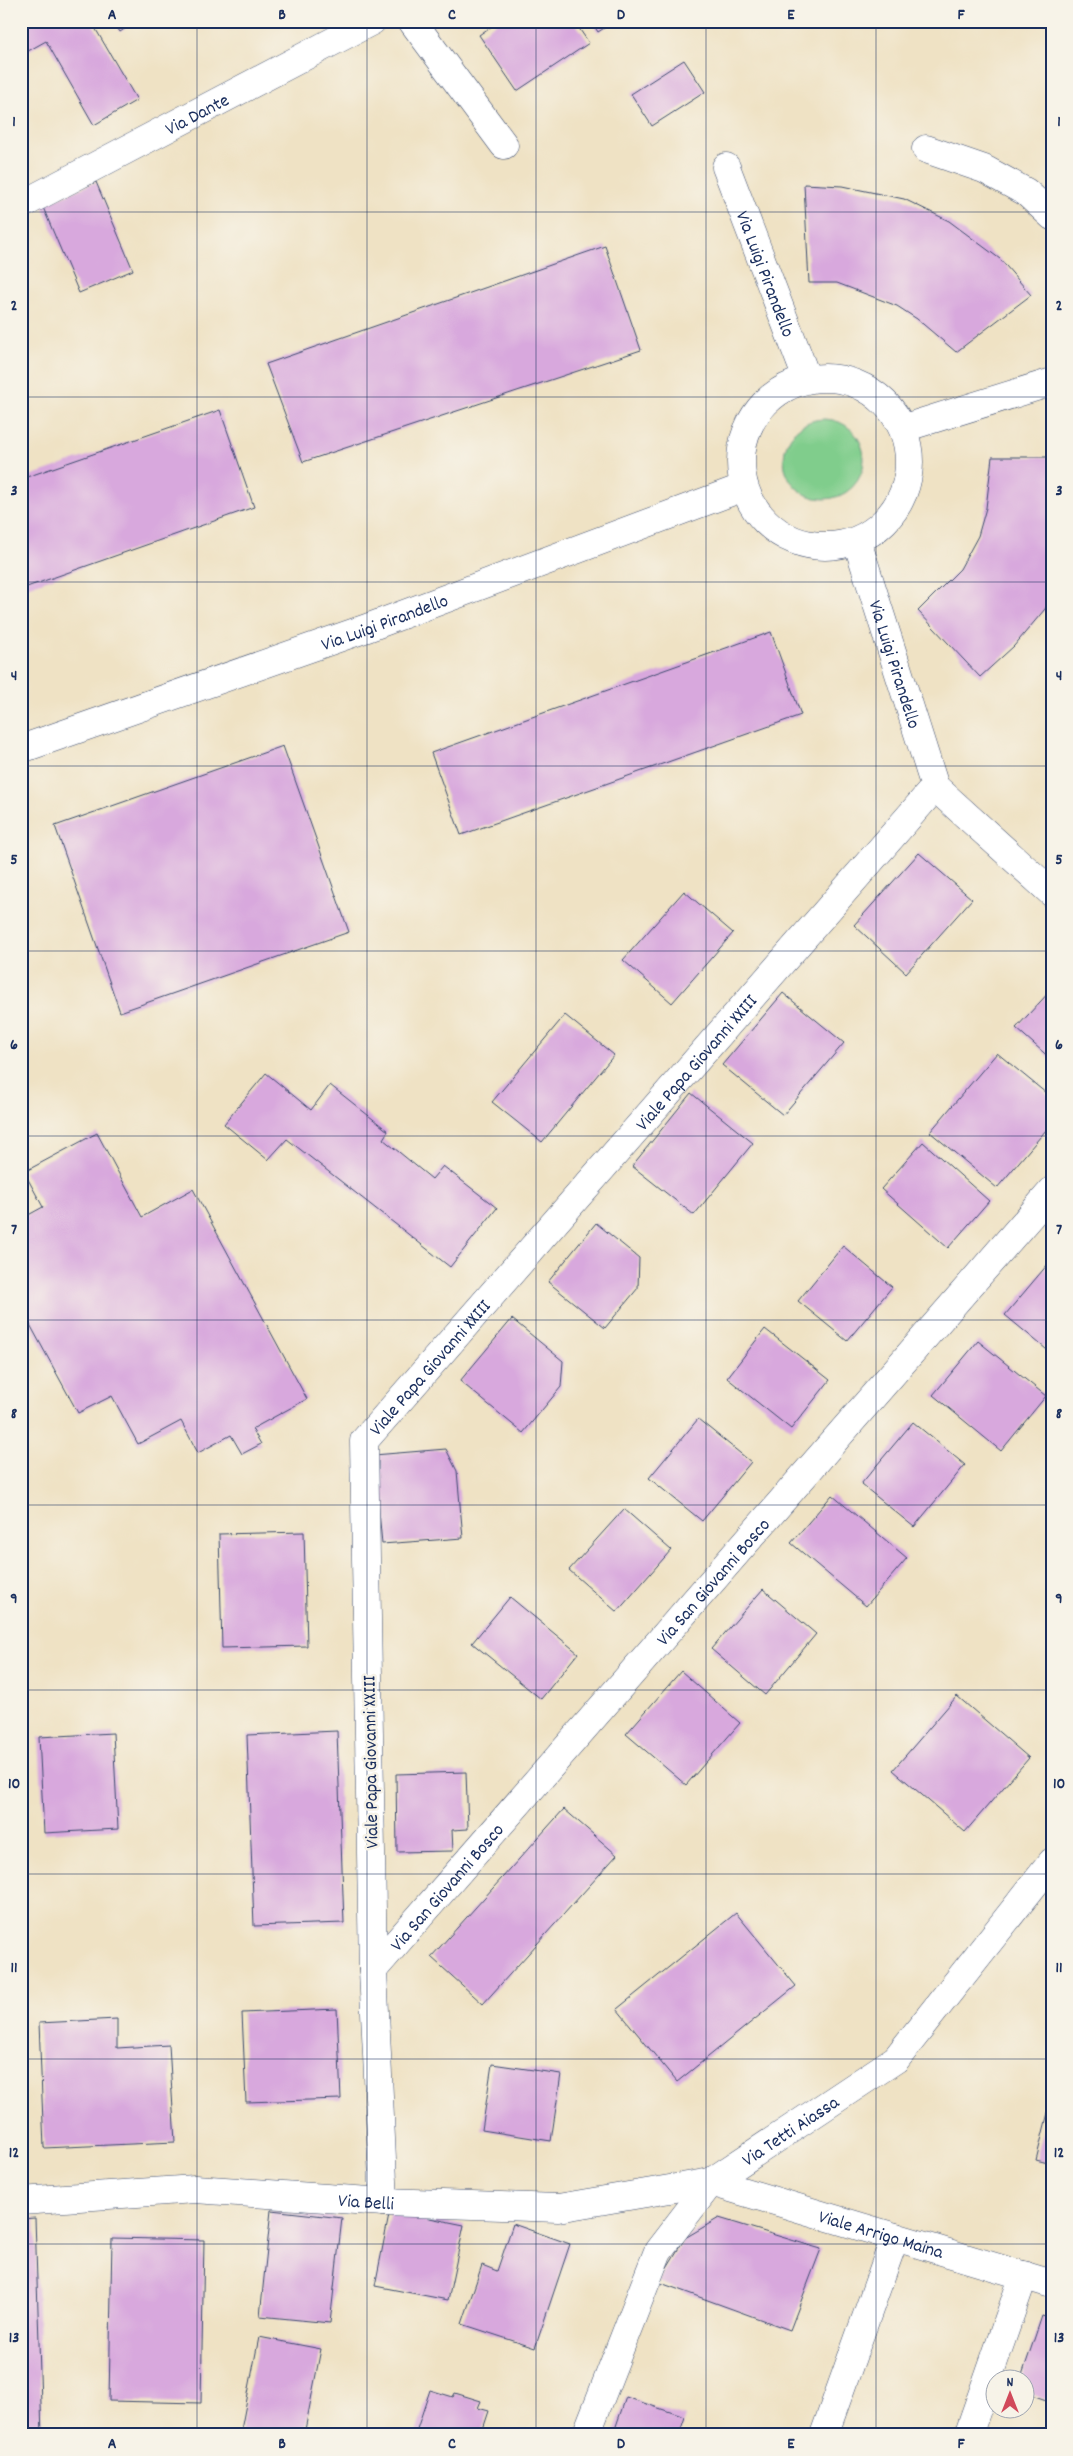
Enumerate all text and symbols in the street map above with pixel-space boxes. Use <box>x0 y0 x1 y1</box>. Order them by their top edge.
text: A <box>108 4 117 27</box>
text: B <box>278 4 286 27</box>
text: C <box>448 4 456 27</box>
text: D <box>617 4 626 27</box>
text: E <box>787 4 795 27</box>
text: F <box>957 4 965 27</box>
street label: Via Dante <box>161 88 235 144</box>
text: 1 <box>12 111 16 134</box>
text: 1 <box>1057 111 1061 134</box>
street label: Via Luigi Pirandello <box>727 208 800 342</box>
text: 2 <box>11 295 18 318</box>
text: 2 <box>1056 295 1063 318</box>
text: 3 <box>10 480 18 503</box>
text: 3 <box>1055 480 1063 503</box>
street label: Via Luigi Pirandello <box>318 589 453 660</box>
street label: Via Luigi Pirandello <box>860 597 926 733</box>
text: 4 <box>11 665 17 688</box>
text: 4 <box>1056 665 1062 688</box>
text: 5 <box>10 849 18 872</box>
text: 5 <box>1055 849 1063 872</box>
street label: Viale Papa Giovanni XXIII <box>631 990 765 1138</box>
text: 6 <box>10 1034 18 1057</box>
text: 6 <box>1055 1034 1063 1057</box>
text: 7 <box>11 1219 17 1242</box>
text: 7 <box>1056 1219 1062 1242</box>
street label: Viale Papa Giovanni XXIII <box>364 1295 499 1443</box>
text: 8 <box>11 1403 18 1426</box>
text: 8 <box>1056 1403 1063 1426</box>
street label: Via San Giovanni Bosco <box>651 1513 778 1653</box>
text: 9 <box>10 1588 18 1611</box>
text: 9 <box>1055 1588 1063 1611</box>
street label: Viale Papa Giovanni XXIII <box>357 1675 388 1849</box>
text: 10 <box>8 1773 20 1796</box>
text: 10 <box>1053 1773 1065 1796</box>
street label: Via San Giovanni Bosco <box>385 1819 512 1958</box>
text: 11 <box>10 1957 18 1980</box>
text: 11 <box>1055 1957 1063 1980</box>
street label: Via Tetti Aiassa <box>738 2090 846 2175</box>
text: 12 <box>9 2142 19 2165</box>
text: 12 <box>1054 2142 1064 2165</box>
street label: Via Belli <box>337 2189 395 2219</box>
street label: Viale Arrigo Maina <box>815 2205 947 2268</box>
text: 13 <box>9 2327 19 2350</box>
text: 13 <box>1054 2327 1064 2350</box>
north arrow <box>986 2368 1036 2418</box>
text: N <box>1007 2373 1014 2393</box>
text: A <box>108 2433 117 2456</box>
text: B <box>278 2433 286 2456</box>
text: C <box>448 2433 456 2456</box>
text: D <box>617 2433 626 2456</box>
text: E <box>787 2433 795 2456</box>
text: F <box>957 2433 965 2456</box>

